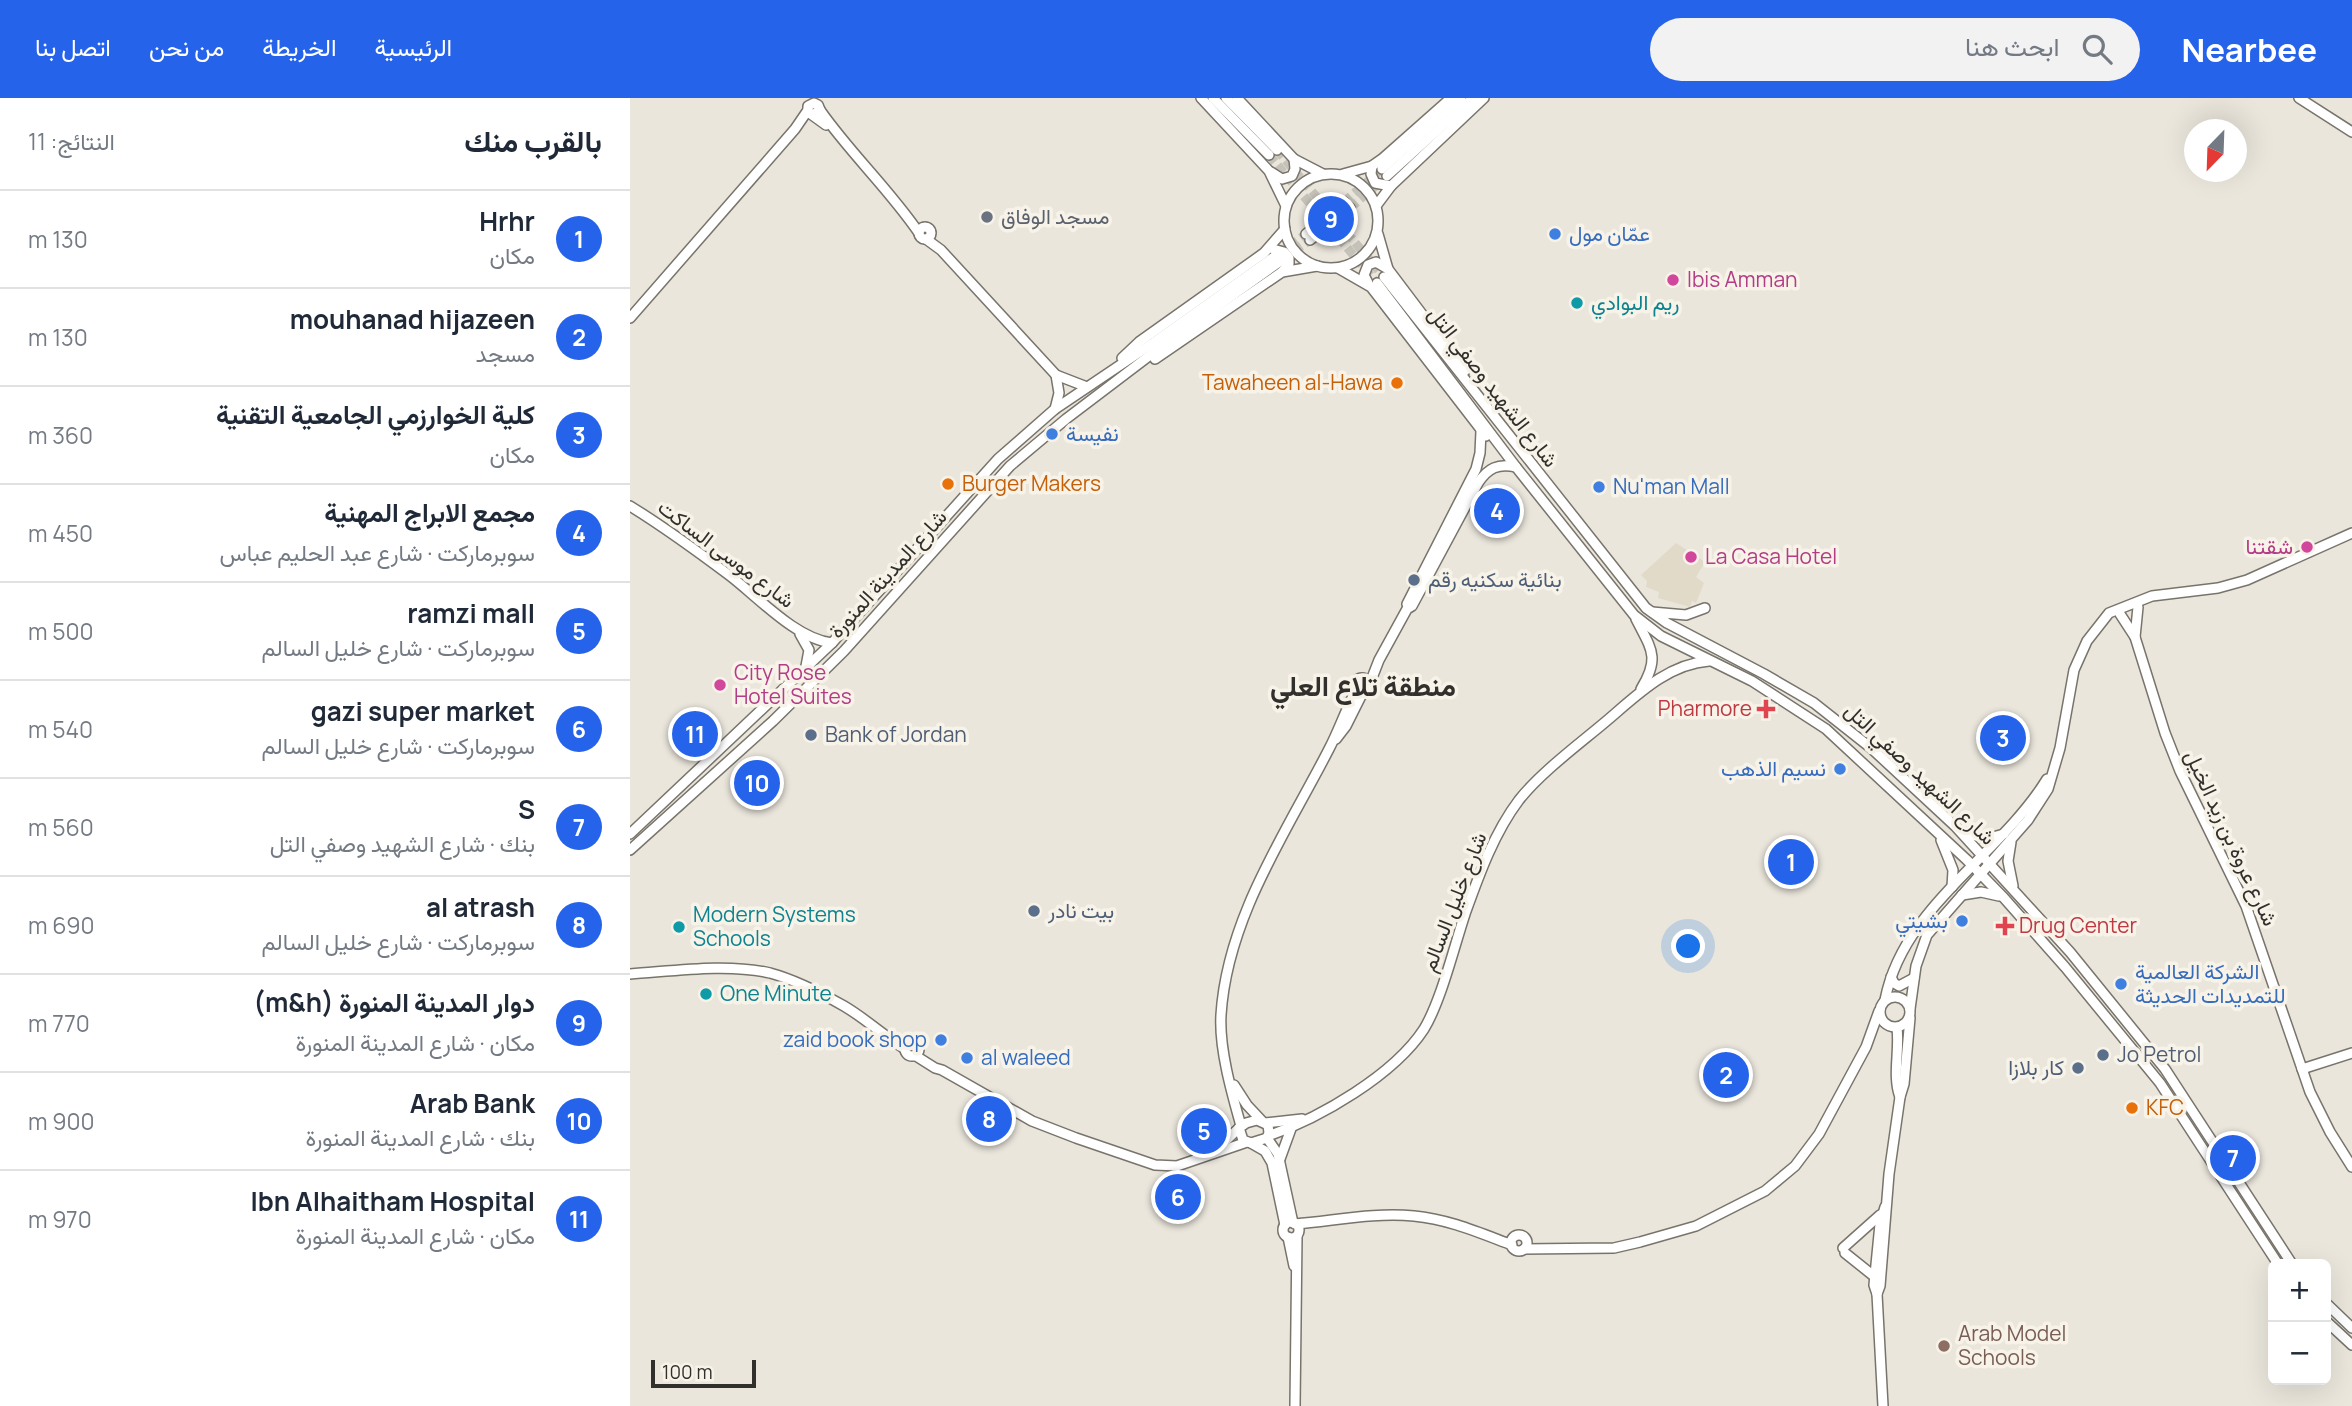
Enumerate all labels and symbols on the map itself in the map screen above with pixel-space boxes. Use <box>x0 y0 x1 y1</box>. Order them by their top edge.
north arrow <box>2184 119 2247 182</box>
pin: 9 <box>1308 193 1354 245</box>
place label: مسجد الوفاق <box>1001 202 1110 230</box>
marker: مسجد الوفاق <box>979 209 995 225</box>
place label: عمّان مول <box>1569 219 1650 247</box>
marker: عمّان مول <box>1547 226 1563 242</box>
place label: Ibis Amman <box>1687 265 1798 293</box>
marker: Ibis Amman <box>1665 272 1681 288</box>
place label: ريم البوادي <box>1591 288 1680 320</box>
marker: ريم البوادي <box>1569 295 1585 311</box>
street label: شارع الشهيد وصفي التل <box>1419 300 1565 475</box>
place label: Tawaheen al-Hawa <box>1202 368 1383 396</box>
marker: Tawaheen al-Hawa <box>1389 375 1405 391</box>
place label: نفيسة <box>1066 419 1119 447</box>
marker: نفيسة <box>1044 426 1060 442</box>
place label: Burger Makers <box>962 469 1101 497</box>
place label: Nu'man Mall <box>1613 472 1730 500</box>
marker: Burger Makers <box>940 476 956 492</box>
marker: Nu'man Mall <box>1591 479 1607 495</box>
pin: 4 <box>1474 485 1520 537</box>
street label: شارع موسى الساكت <box>652 493 801 615</box>
street label: شارع المدينة المنورة <box>822 503 953 644</box>
place label: شقتنا <box>2245 532 2293 560</box>
marker: شقتنا <box>2299 539 2315 555</box>
place label: La Casa Hotel <box>1705 542 1837 570</box>
marker: La Casa Hotel <box>1683 549 1699 565</box>
place label: بنائية سكنيه رقم <box>1428 565 1562 594</box>
marker: بنائية سكنيه رقم <box>1406 572 1422 588</box>
place label: City Rose Hotel Suites <box>734 658 852 710</box>
district label: منطقة تلاع العلي <box>1270 666 1456 710</box>
marker: City Rose Hotel Suites <box>712 677 728 693</box>
place label: Pharmore <box>1658 694 1752 722</box>
street label: شارع الشهيد وصفي التل <box>1836 696 2002 854</box>
marker: Pharmore <box>1758 701 1774 717</box>
pin: 11 <box>672 708 718 760</box>
pin: 3 <box>1980 712 2026 764</box>
place label: Bank of Jordan <box>825 720 967 748</box>
marker: Bank of Jordan <box>803 727 819 743</box>
street label: شارع عروة بن زيد الخيل <box>2178 745 2285 930</box>
place label: نسيم الذهب <box>1721 754 1826 783</box>
pin: 10 <box>734 757 780 809</box>
marker: نسيم الذهب <box>1832 761 1848 777</box>
street label: شارع خليل السالم <box>1414 828 1493 976</box>
pin: 1 <box>1768 836 1814 888</box>
place label: بيت نادر <box>1047 896 1114 924</box>
place label: Modern Systems Schools <box>693 900 856 952</box>
marker: بيت نادر <box>1026 903 1042 919</box>
place label: بشيتي <box>1895 906 1948 938</box>
place label: Drug Center <box>2019 911 2138 939</box>
marker: بشيتي <box>1954 913 1970 929</box>
marker: Drug Center <box>1997 918 2013 934</box>
marker: Modern Systems Schools <box>671 919 687 935</box>
your location <box>1671 929 1705 963</box>
place label: الشركة العالمية للتمديدات الحديثة <box>2135 957 2285 1009</box>
marker: الشركة العالمية للتمديدات الحديثة <box>2113 976 2129 992</box>
place label: One Minute <box>720 979 832 1007</box>
marker: One Minute <box>698 986 714 1002</box>
place label: zaid book shop <box>783 1025 927 1053</box>
marker: zaid book shop <box>933 1032 949 1048</box>
place label: Jo Petrol <box>2117 1040 2201 1068</box>
place label: al waleed <box>981 1043 1071 1071</box>
marker: Jo Petrol <box>2095 1047 2111 1063</box>
pin: 2 <box>1703 1049 1749 1101</box>
marker: al waleed <box>959 1050 975 1066</box>
place label: كار بلازا <box>2008 1053 2064 1081</box>
marker: كار بلازا <box>2070 1060 2086 1076</box>
pin: 8 <box>966 1093 1012 1145</box>
place label: KFC <box>2146 1093 2184 1121</box>
marker: KFC <box>2124 1100 2140 1116</box>
pin: 5 <box>1181 1105 1227 1157</box>
pin: 7 <box>2210 1132 2256 1184</box>
pin: 6 <box>1155 1171 1201 1223</box>
place label: Arab Model Schools <box>1958 1319 2066 1371</box>
marker: Arab Model Schools <box>1936 1338 1952 1354</box>
scale bar <box>651 1357 756 1389</box>

